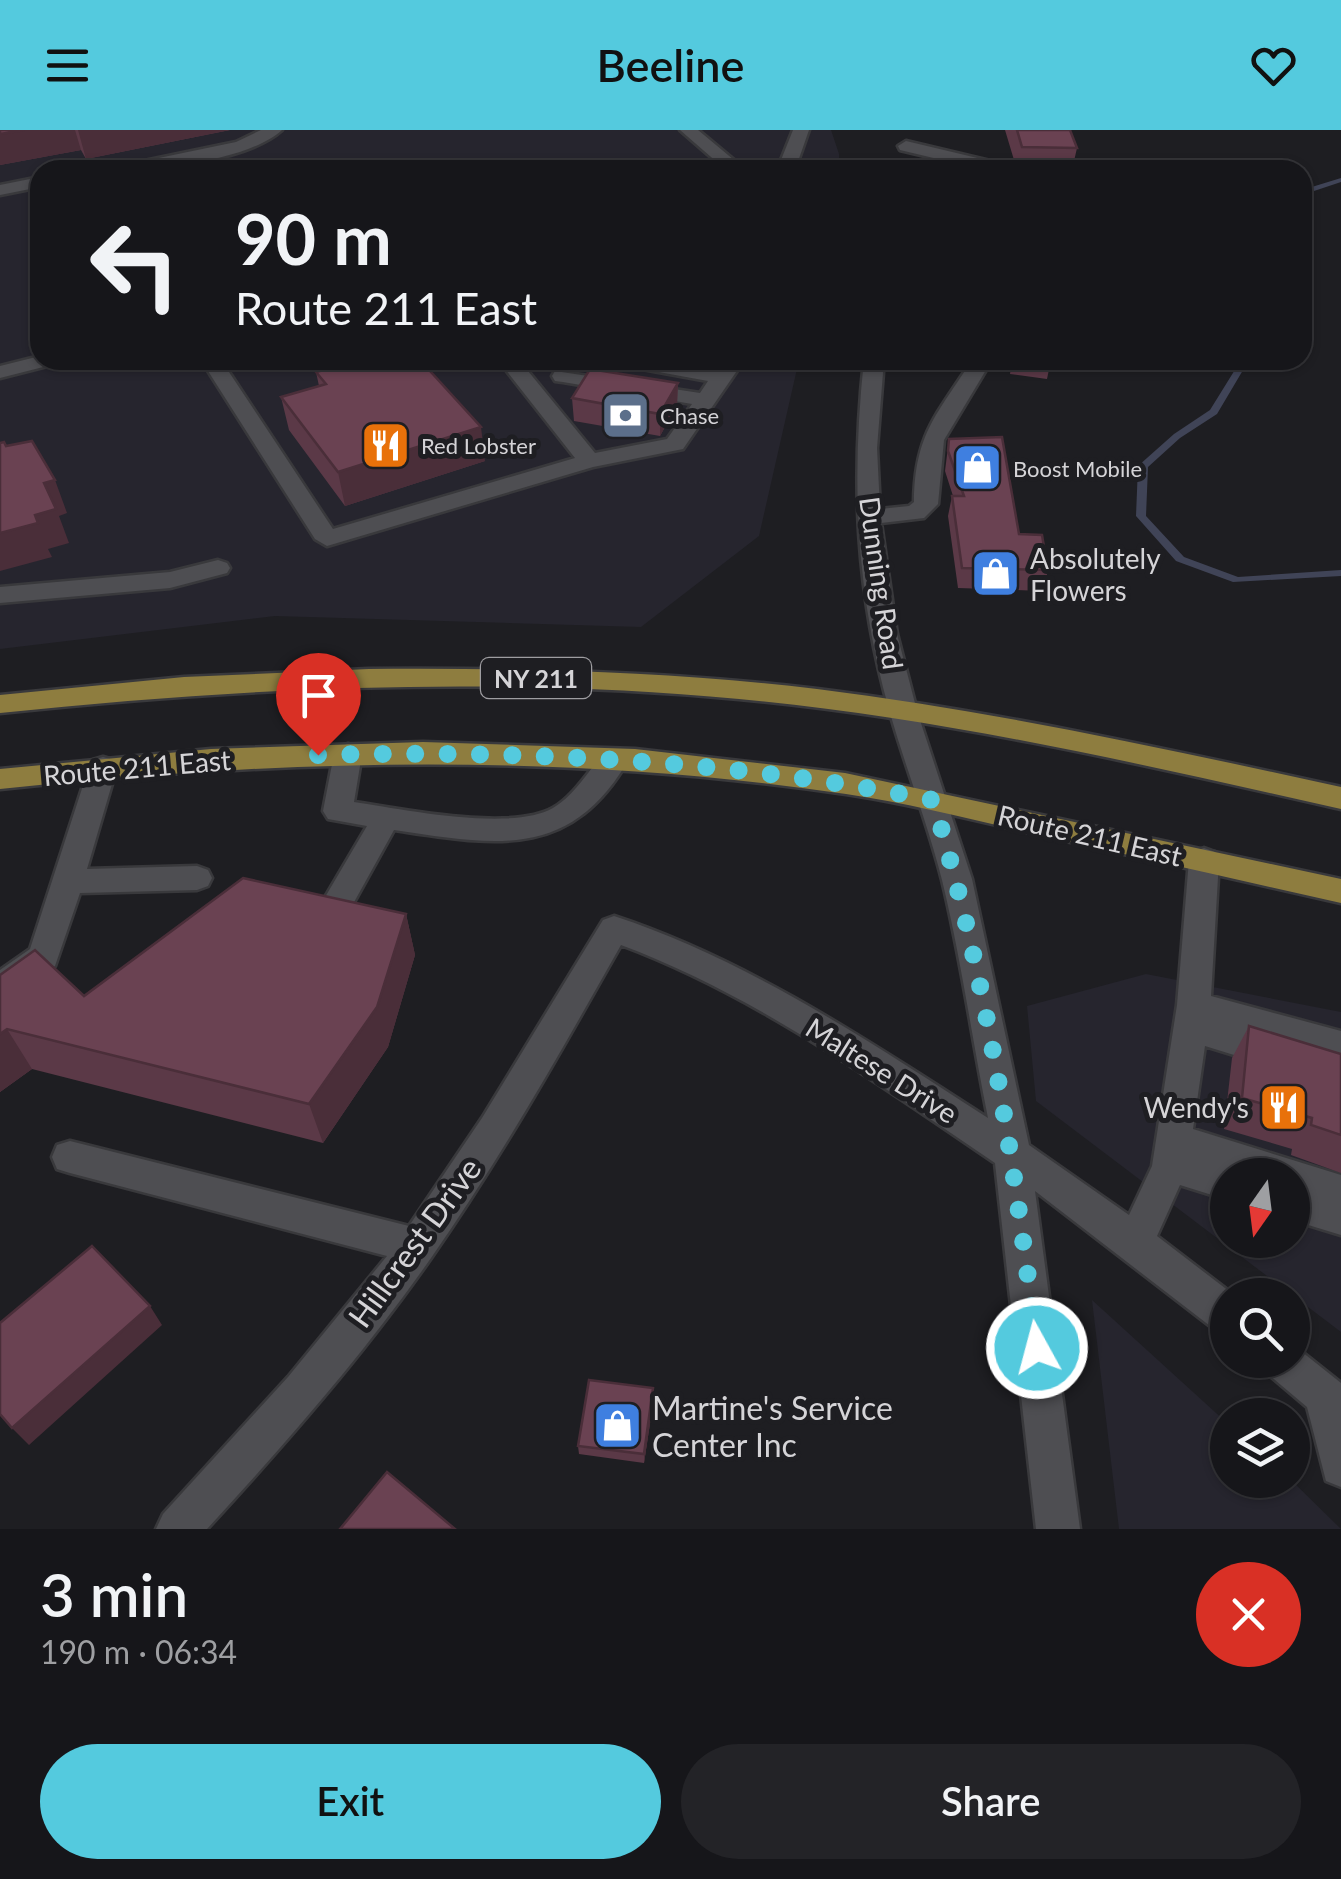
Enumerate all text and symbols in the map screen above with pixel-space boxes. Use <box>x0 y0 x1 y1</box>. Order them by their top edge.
icon: menu <box>40 38 95 93</box>
text: Beeline <box>596 38 745 92</box>
icon: heart <box>1246 38 1301 93</box>
text: 90 m <box>235 196 392 280</box>
icon: left <box>70 200 200 330</box>
text: Route 211 East <box>235 281 537 335</box>
bank icon: Chase <box>599 389 651 441</box>
place label: Chase <box>660 402 719 429</box>
restaurant icon: Red Lobster <box>360 419 412 471</box>
place label: Red Lobster <box>421 432 536 459</box>
shop icon: Boost Mobile <box>952 442 1004 494</box>
place label: Boost Mobile <box>1013 455 1142 482</box>
street label: Dunning Road <box>853 494 911 672</box>
place label: Absolutely Flowers <box>1030 541 1161 607</box>
shop icon: Absolutely Flowers <box>969 548 1021 600</box>
pin <box>276 653 361 756</box>
road number: NY 211 <box>481 658 591 698</box>
icon: arrive <box>291 668 346 723</box>
street label: Route 211 East <box>42 742 232 792</box>
street label: Route 211 East <box>995 797 1185 873</box>
street label: Maltese Drive <box>800 1010 964 1130</box>
restaurant icon: Wendy's <box>1258 1081 1310 1133</box>
place label: Wendy's <box>1143 1090 1249 1124</box>
street label: Hillcrest Drive <box>339 1150 489 1334</box>
north arrow <box>1210 1158 1310 1258</box>
map controls <box>1210 1158 1310 1498</box>
button: search <box>1210 1278 1310 1378</box>
position arrow <box>985 1296 1089 1400</box>
place label: Martine's Service Center Inc <box>652 1388 893 1464</box>
button: layers <box>1210 1398 1310 1498</box>
shop icon: Martine's Service Center Inc <box>591 1399 643 1451</box>
text: 3 min <box>40 1558 188 1630</box>
button: close <box>1196 1562 1301 1667</box>
text: 190 m · 06:34 <box>40 1632 237 1671</box>
button: Exit <box>40 1744 661 1859</box>
button: Share <box>681 1744 1301 1859</box>

